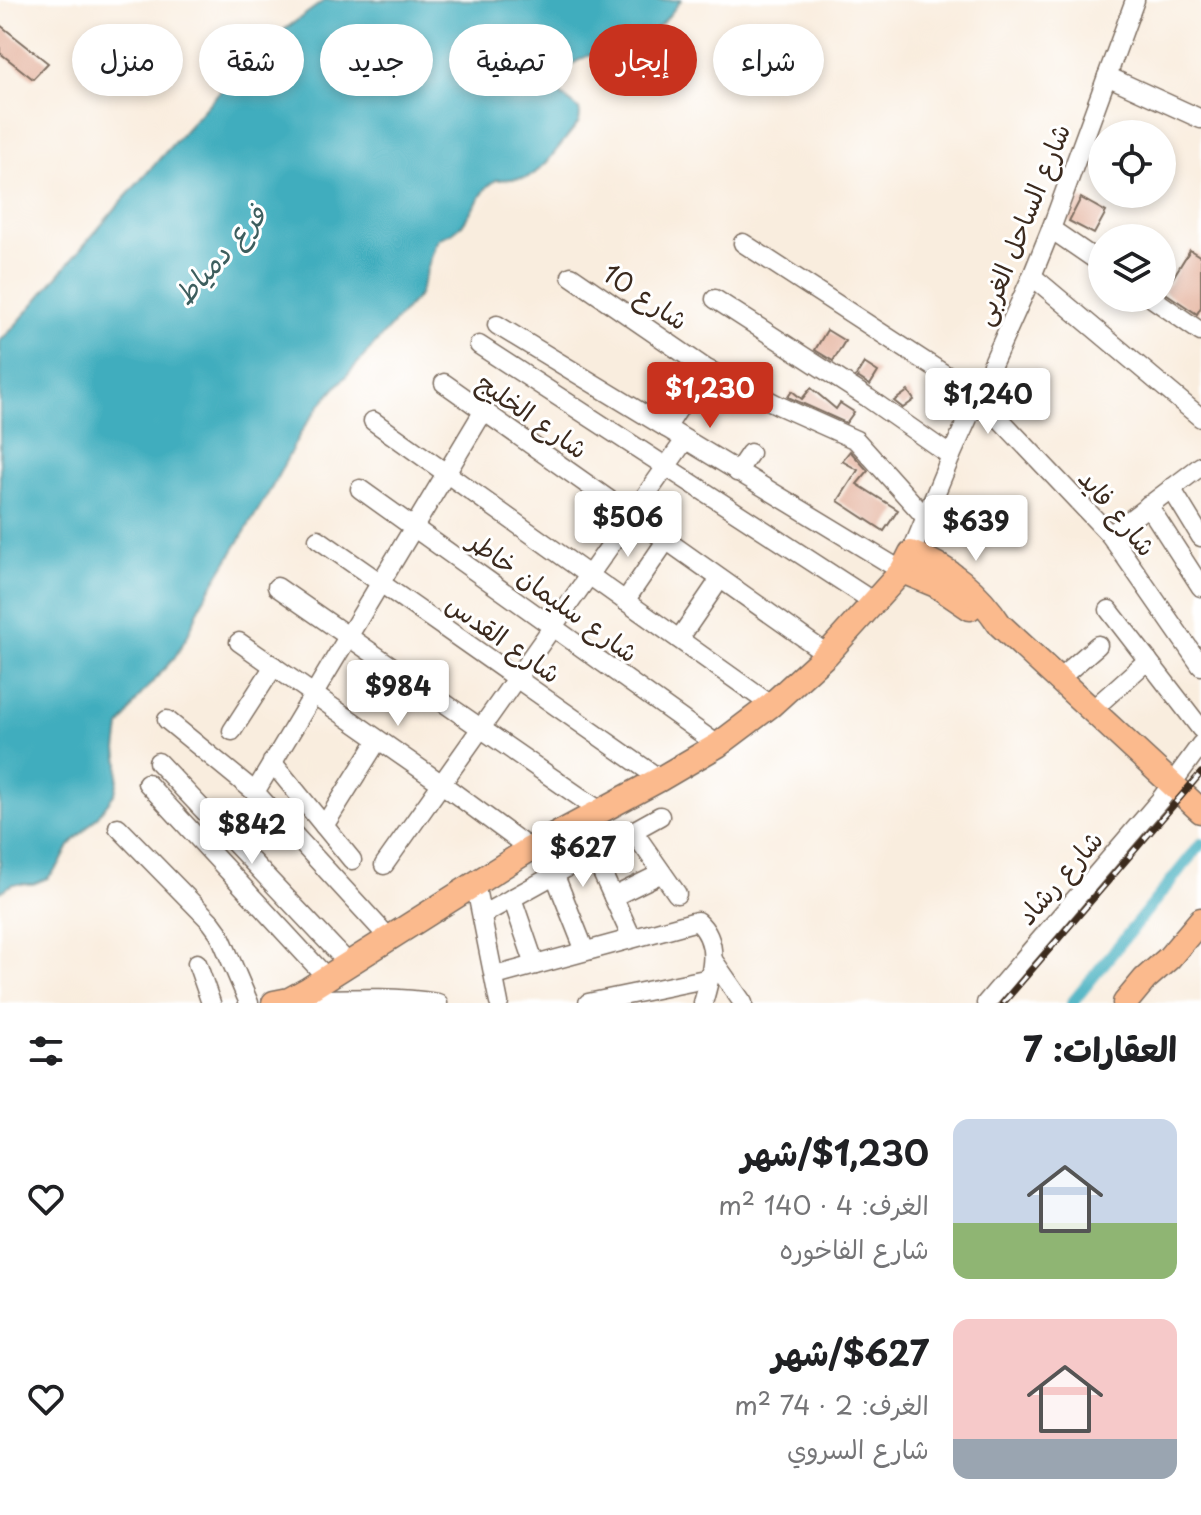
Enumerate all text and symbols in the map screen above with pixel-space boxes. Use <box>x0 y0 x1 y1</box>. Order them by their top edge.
chip: منزل <box>72 24 183 96</box>
chip: شقة <box>199 24 304 96</box>
chip: جديد <box>320 24 433 96</box>
chip: تصفية <box>449 24 573 96</box>
chip: إيجار <box>589 24 697 96</box>
chip: شراء <box>713 24 824 96</box>
street label: شارع الساحل الغربى <box>963 117 1079 331</box>
map controls <box>1088 120 1176 312</box>
button: locate <box>1088 120 1176 208</box>
water label: فرع دمياط <box>162 194 276 313</box>
button: layers <box>1088 224 1176 312</box>
street label: شارع 10 <box>596 253 696 339</box>
street label: شارع الخليج <box>470 362 596 468</box>
pin: $1,230 <box>645 362 775 430</box>
text: $1,230 <box>665 368 755 407</box>
pin: $1,240 <box>923 368 1053 436</box>
text: $1,240 <box>943 374 1033 413</box>
street label: شارع فايد <box>1070 460 1166 564</box>
pin: $506 <box>581 491 675 559</box>
pin: $639 <box>929 495 1023 563</box>
text: $506 <box>593 497 663 536</box>
text: $639 <box>943 501 1009 540</box>
street label: شارع سليمان خاطر <box>459 520 647 671</box>
street label: شارع القدس <box>439 584 569 692</box>
pin: $984 <box>351 660 445 728</box>
text: $984 <box>365 666 431 705</box>
pin: $842 <box>205 798 299 866</box>
text: $842 <box>218 804 286 843</box>
pin: $627 <box>536 821 630 889</box>
street label: شارع رشاد <box>1007 821 1111 933</box>
text: $627 <box>550 827 616 866</box>
text: العقارات: 7 <box>1023 1022 1177 1074</box>
icon: filters <box>24 1029 68 1073</box>
text: $1,230/شهر <box>741 1126 929 1178</box>
icon: home <box>1017 1151 1113 1247</box>
icon: heart <box>24 1177 68 1221</box>
text: الغرف: 4 · 140 m² <box>718 1185 929 1224</box>
text: شارع الفاخوره <box>780 1229 929 1268</box>
text: $627/شهر <box>772 1326 929 1378</box>
icon: home <box>1017 1351 1113 1447</box>
icon: heart <box>24 1377 68 1421</box>
text: الغرف: 2 · 74 m² <box>734 1385 929 1424</box>
text: شارع السروي <box>787 1429 929 1468</box>

